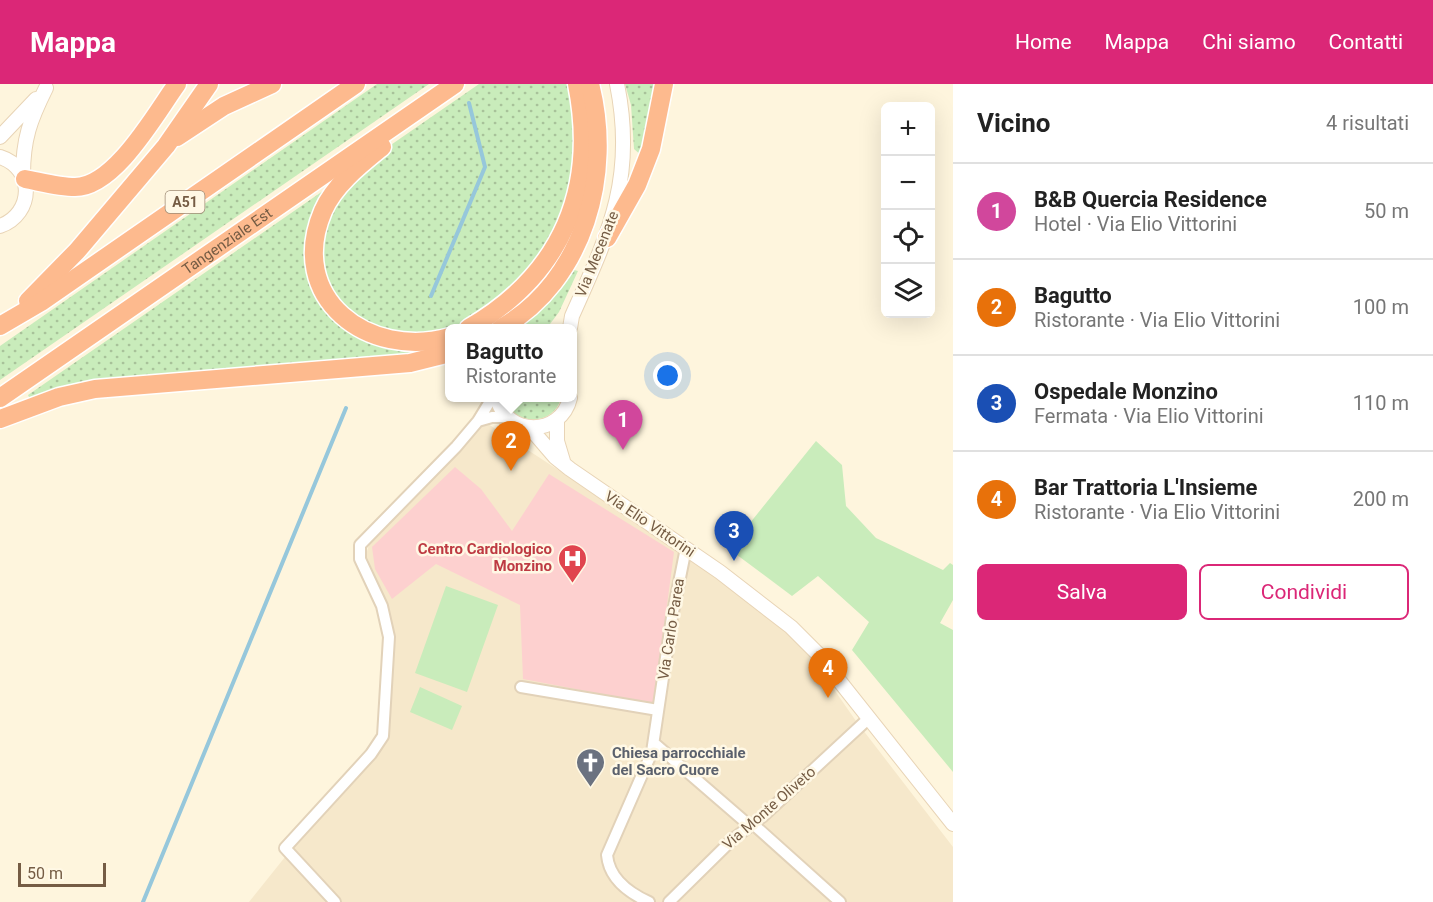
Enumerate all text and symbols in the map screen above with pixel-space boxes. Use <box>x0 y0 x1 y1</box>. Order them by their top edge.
text: Mappa <box>30 26 116 59</box>
text: Home <box>1015 30 1072 54</box>
text: Mappa <box>1105 30 1169 54</box>
text: Chi siamo <box>1202 30 1296 54</box>
text: Contatti <box>1329 30 1403 54</box>
map controls <box>881 102 935 318</box>
button: + <box>881 102 935 156</box>
text: Vicino <box>977 108 1051 138</box>
text: 4 risultati <box>1326 111 1409 135</box>
button: − <box>881 156 935 210</box>
text: B&B Quercia Residence <box>1034 187 1267 212</box>
road number: A51 <box>166 191 204 213</box>
text: 1 <box>991 199 1002 223</box>
text: 50 m <box>1364 199 1409 223</box>
street label: Tangenziale Est <box>179 204 276 279</box>
street label: Via Mecenate <box>572 208 622 300</box>
button: locate <box>881 210 935 264</box>
text: Hotel · Via Elio Vittorini <box>1034 212 1237 236</box>
button: layers <box>881 264 935 318</box>
text: Bagutto <box>1034 283 1112 308</box>
text: 2 <box>991 295 1002 319</box>
text: 100 m <box>1353 295 1409 319</box>
text: Ristorante · Via Elio Vittorini <box>1034 308 1280 332</box>
popup <box>445 324 577 402</box>
text: Bagutto <box>466 339 543 364</box>
your location <box>653 361 682 390</box>
text: Ristorante <box>466 364 556 388</box>
text: Ospedale Monzino <box>1034 379 1218 404</box>
text: 3 <box>991 391 1002 415</box>
text: 110 m <box>1353 391 1409 415</box>
pin: 1 <box>604 400 642 450</box>
text: Fermata · Via Elio Vittorini <box>1034 404 1264 428</box>
pin: 2 <box>492 422 530 471</box>
text: Bar Trattoria L'Insieme <box>1034 475 1257 500</box>
street label: Via Elio Vittorini <box>601 487 699 561</box>
text: 4 <box>991 487 1002 511</box>
text: 200 m <box>1353 487 1409 511</box>
text: Ristorante · Via Elio Vittorini <box>1034 500 1280 524</box>
pin: 3 <box>714 512 754 561</box>
place label: Centro Cardiologico Monzino <box>418 540 552 575</box>
hospital icon: Centro Cardiologico Monzino <box>557 542 589 584</box>
button: Salva <box>977 564 1187 620</box>
button: Condividi <box>1199 564 1409 620</box>
street label: Via Carlo Parea <box>654 577 688 681</box>
pin: 4 <box>808 648 848 698</box>
place label: Chiesa parrocchiale del Sacro Cuore <box>612 744 746 779</box>
church icon: Chiesa parrocchiale del Sacro Cuore <box>575 746 607 788</box>
street label: Via Monte Oliveto <box>719 763 819 853</box>
scale bar <box>18 860 106 888</box>
text: 50 m <box>27 864 63 883</box>

